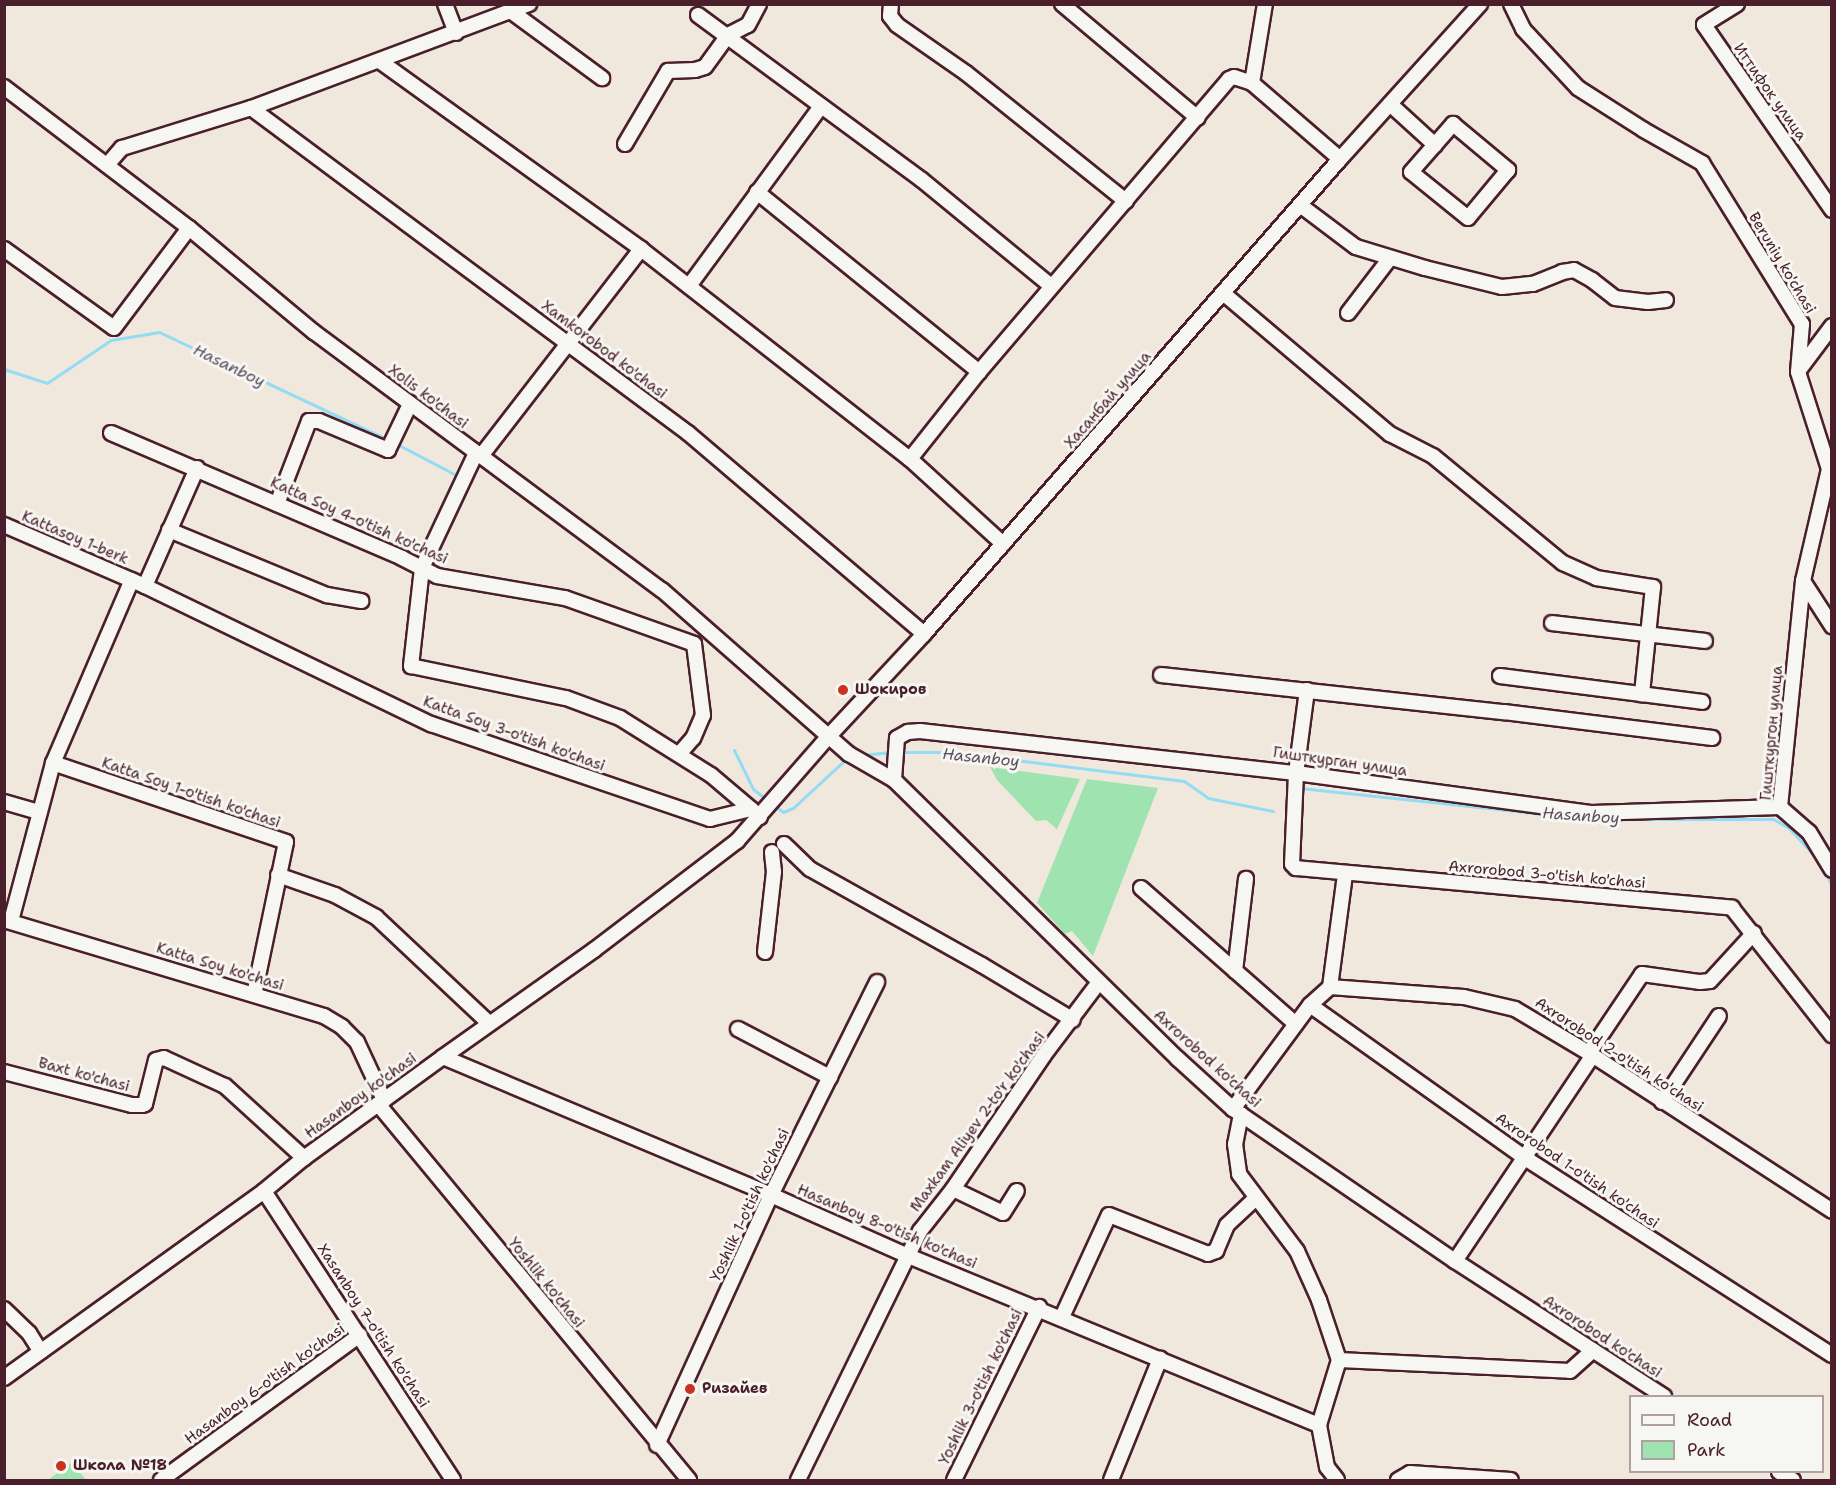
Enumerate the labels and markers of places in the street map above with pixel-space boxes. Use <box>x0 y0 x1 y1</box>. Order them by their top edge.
place label: Шокиров <box>855 681 926 699</box>
marker: Шокиров <box>836 683 850 697</box>
place label: Ризайев <box>702 1380 767 1398</box>
marker: Ризайев <box>683 1382 697 1396</box>
place label: Школа №18 <box>73 1457 167 1475</box>
marker: Школа №18 <box>54 1459 68 1473</box>

